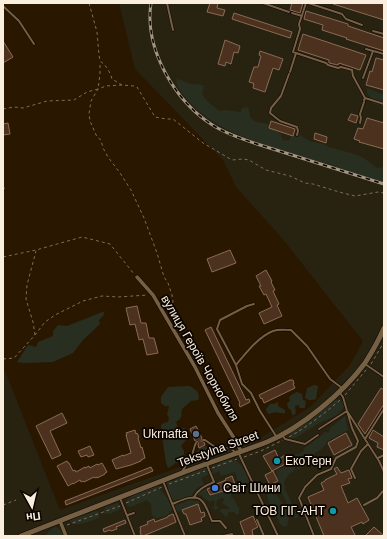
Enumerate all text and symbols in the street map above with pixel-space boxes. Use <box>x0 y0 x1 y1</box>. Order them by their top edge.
street label: вулиця Героїв Чорнобиля <box>158 293 242 423</box>
place label: Ukrnafta <box>143 427 188 441</box>
street label: Tekstylna Street <box>175 428 261 470</box>
marker: Ukrnafta <box>191 429 201 439</box>
place label: ЕкоТерн <box>285 454 332 468</box>
marker: ЕкоТерн <box>272 456 282 466</box>
place label: Світ Шини <box>223 481 281 495</box>
marker: Світ Шини <box>210 483 220 493</box>
north arrow <box>12 487 52 527</box>
place label: ТОВ ГІГ-АНТ <box>253 504 326 518</box>
marker: ТОВ ГІГ-АНТ <box>328 506 338 516</box>
text: Пн <box>25 510 41 524</box>

